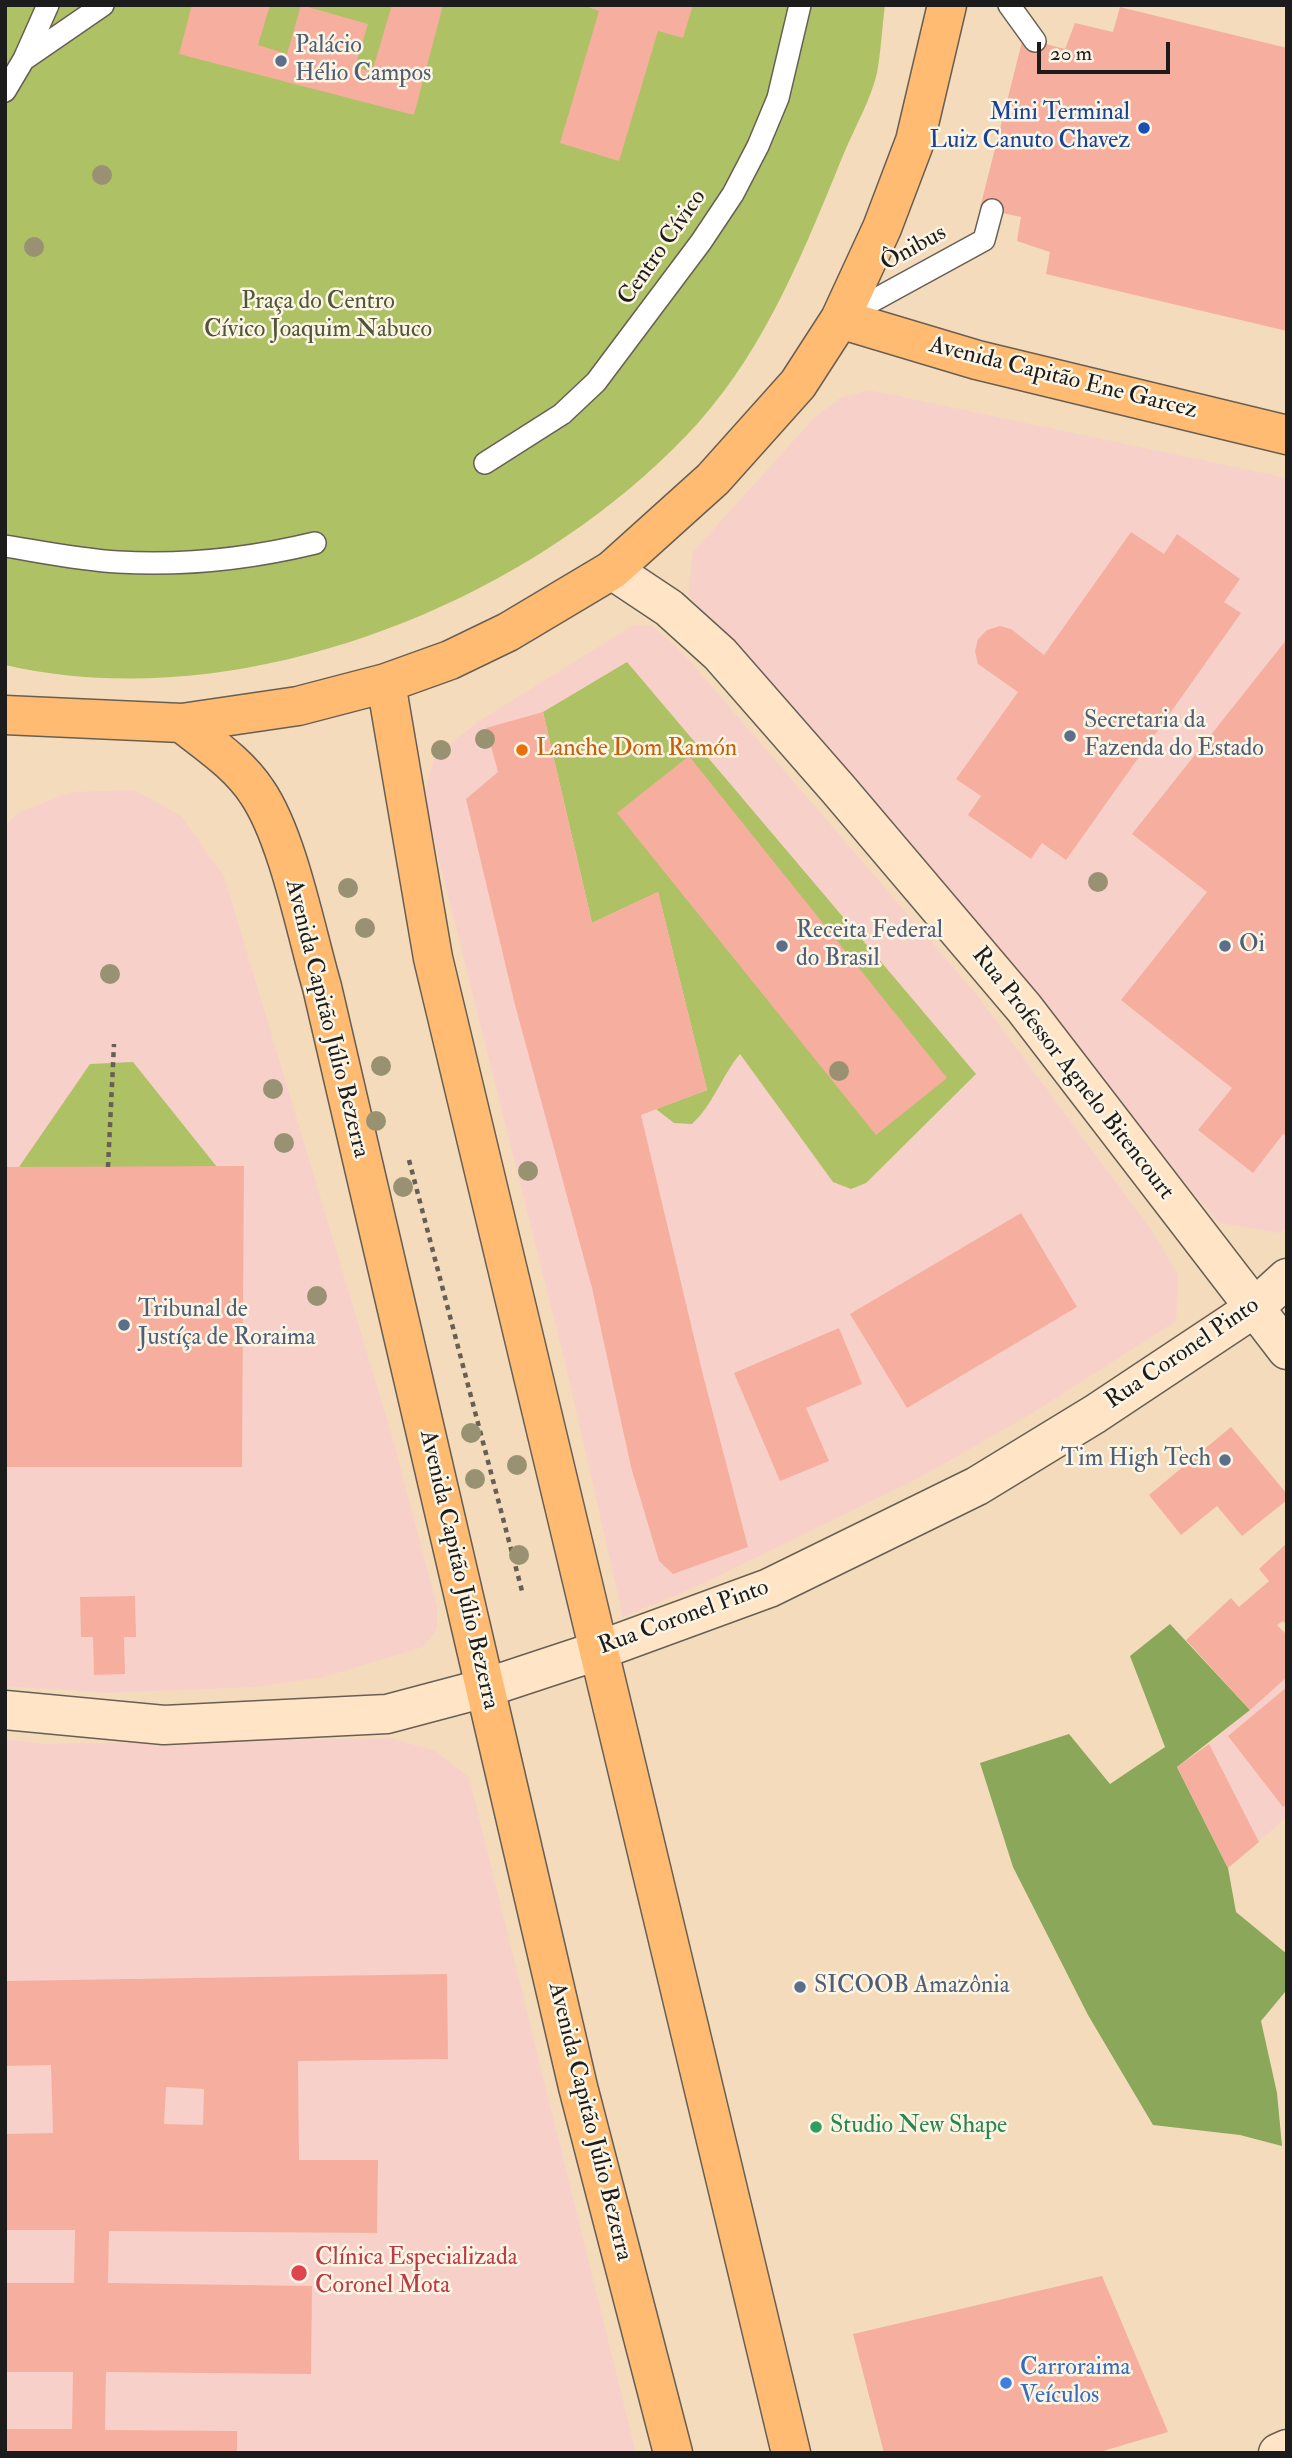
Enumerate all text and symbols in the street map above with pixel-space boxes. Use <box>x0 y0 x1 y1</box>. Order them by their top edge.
scale bar <box>1040 28 1173 72</box>
place label: Palácio Hélio Campos <box>295 33 431 89</box>
text: 20 m <box>1050 40 1092 67</box>
marker: Palácio Hélio Campos <box>273 53 289 69</box>
place label: Mini Terminal Luiz Canuto Chavez <box>930 100 1130 156</box>
marker: Mini Terminal Luiz Canuto Chavez <box>1136 120 1152 136</box>
street label: Centro Cívico <box>613 185 713 311</box>
street label: Ônibus <box>876 219 952 279</box>
park label: Praça do Centro Cívico Joaquim Nabuco <box>204 289 432 345</box>
street label: Avenida Capitão Ene Garcez <box>926 332 1200 426</box>
place label: Secretaria da Fazenda do Estado <box>1084 708 1264 764</box>
marker: Secretaria da Fazenda do Estado <box>1062 728 1078 744</box>
place label: Lanche Dom Ramón <box>536 736 737 764</box>
marker: Lanche Dom Ramón <box>514 742 530 758</box>
street label: Avenida Capitão Júlio Bezerra <box>277 877 375 1161</box>
place label: Receita Federal do Brasil <box>796 918 943 974</box>
place label: Oi <box>1239 932 1265 960</box>
marker: Receita Federal do Brasil <box>774 938 790 954</box>
marker: Oi <box>1217 938 1233 954</box>
street label: Rua Professor Agnelo Bitencourt <box>964 942 1180 1206</box>
street label: Rua Coronel Pinto <box>1101 1292 1265 1416</box>
place label: Tribunal de Justíça de Roraima <box>138 1297 316 1353</box>
marker: Tribunal de Justíça de Roraima <box>116 1317 132 1333</box>
street label: Avenida Capitão Júlio Bezerra <box>412 1427 504 1713</box>
place label: Tim High Tech <box>1061 1446 1211 1474</box>
marker: Tim High Tech <box>1217 1452 1233 1468</box>
street label: Rua Coronel Pinto <box>595 1574 773 1662</box>
place label: SICOOB Amazônia <box>814 1973 1010 2001</box>
marker: SICOOB Amazônia <box>792 1979 808 1995</box>
street label: Avenida Capitão Júlio Bezerra <box>540 1980 638 2264</box>
place label: Studio New Shape <box>830 2113 1007 2141</box>
marker: Studio New Shape <box>808 2119 824 2135</box>
place label: Clínica Especializada Coronel Mota <box>315 2245 518 2301</box>
marker: Clínica Especializada Coronel Mota <box>289 2263 309 2283</box>
place label: Carroraima Veículos <box>1020 2355 1130 2411</box>
marker: Carroraima Veículos <box>998 2375 1014 2391</box>

